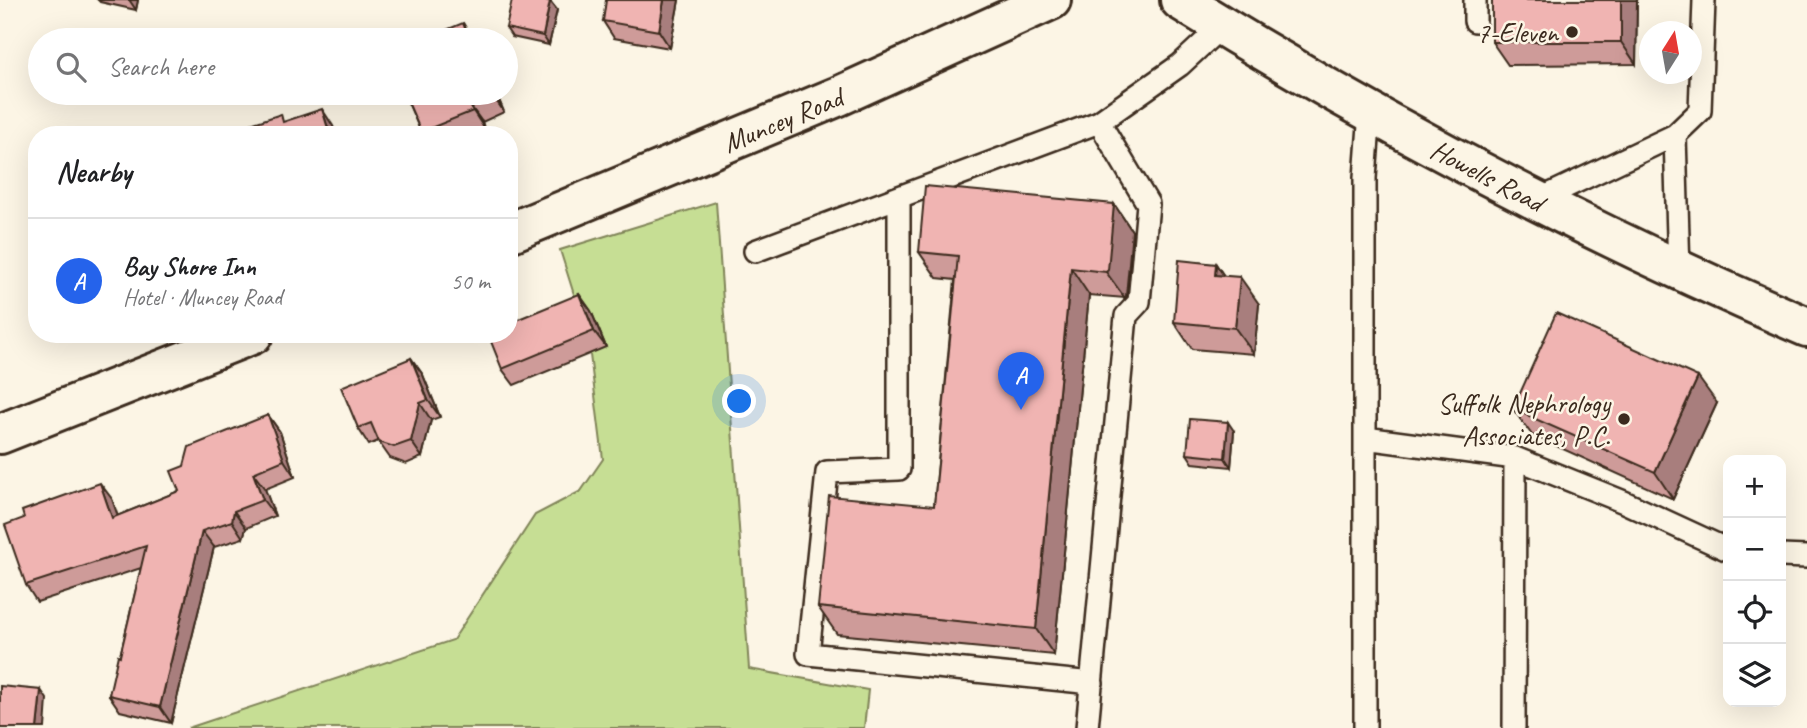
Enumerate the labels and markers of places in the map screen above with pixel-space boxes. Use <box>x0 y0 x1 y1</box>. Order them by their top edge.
place label: 7-Eleven <box>1477 15 1559 50</box>
marker: 7-Eleven <box>1564 24 1580 40</box>
pin: A <box>998 352 1044 410</box>
place label: Suffolk Nephrology Associates, P.C. <box>1437 386 1612 453</box>
marker: Suffolk Nephrology Associates, P.C. <box>1616 411 1632 427</box>

